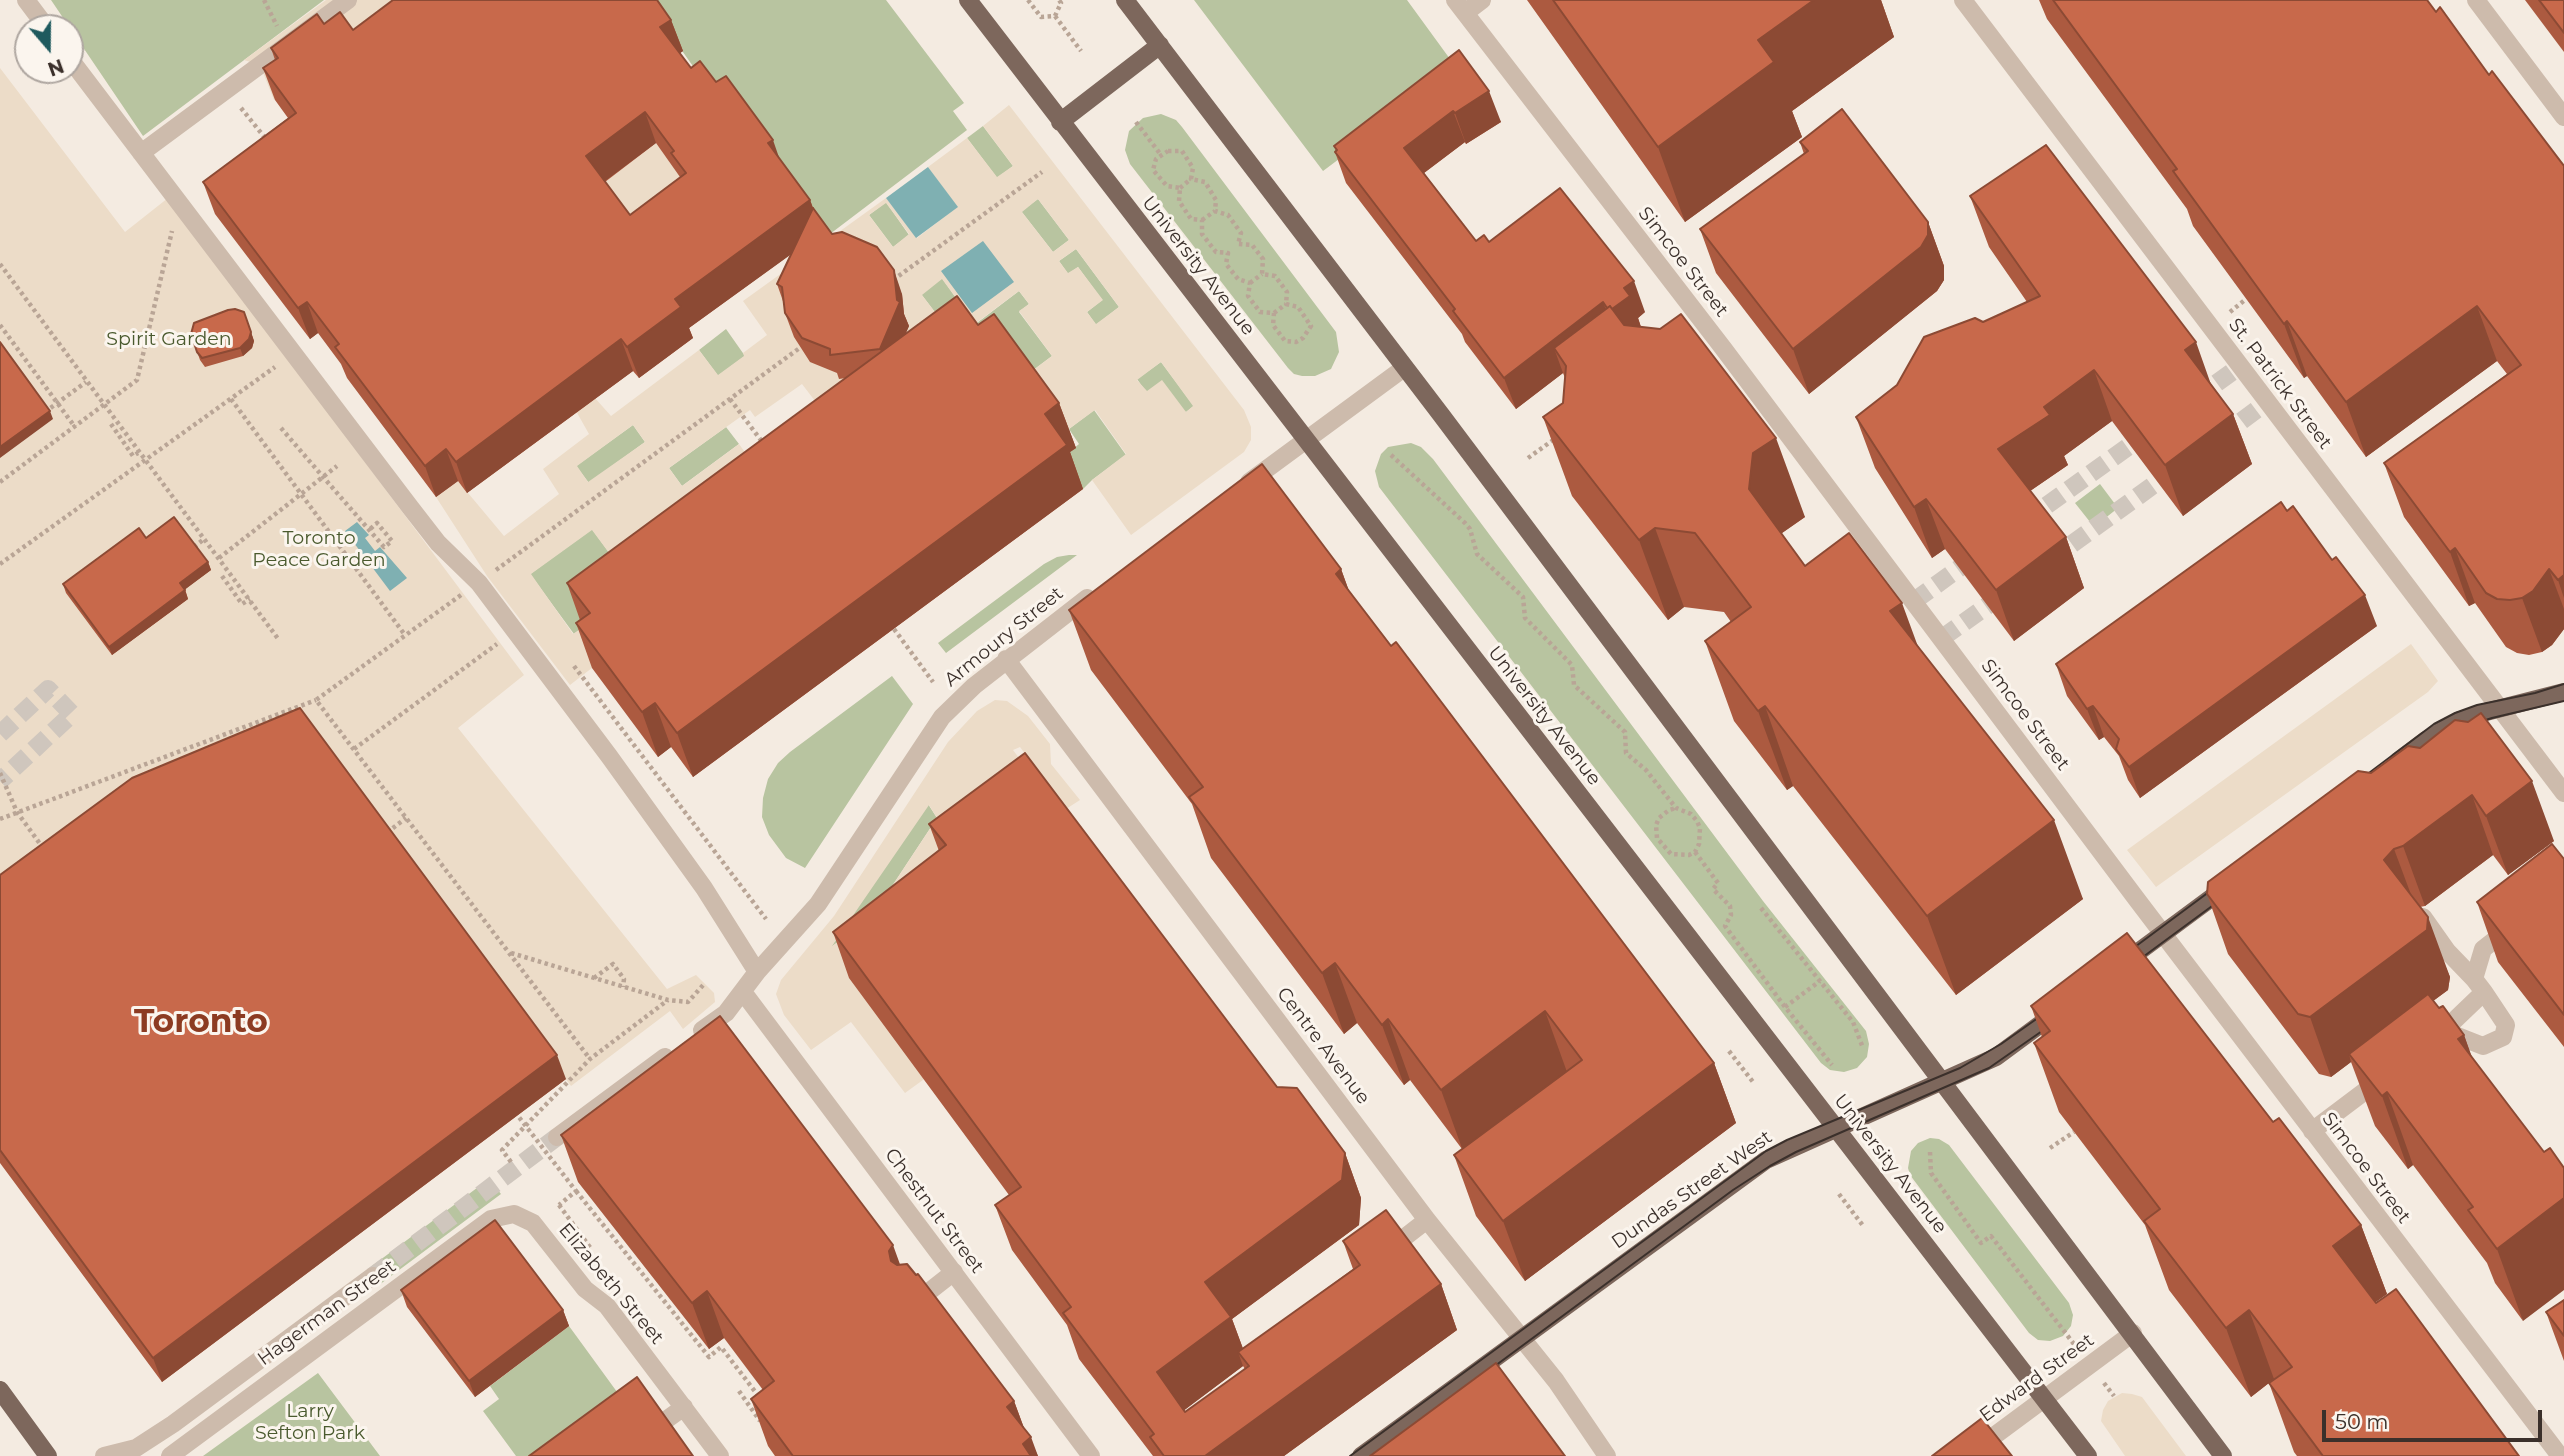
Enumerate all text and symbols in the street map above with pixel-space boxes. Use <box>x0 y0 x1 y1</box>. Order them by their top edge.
north arrow <box>14 14 84 84</box>
text: N <box>45 54 67 81</box>
street label: University Avenue <box>1137 192 1259 340</box>
street label: Simcoe Street <box>1633 202 1733 322</box>
street label: St. Patrick Street <box>2223 314 2337 454</box>
park label: Spirit Garden <box>106 328 232 350</box>
park label: Toronto Peace Garden <box>252 527 386 571</box>
street label: Armoury Street <box>940 582 1068 692</box>
street label: University Avenue <box>1483 642 1605 790</box>
street label: Simcoe Street <box>1976 655 2074 775</box>
street label: Centre Avenue <box>1272 983 1374 1109</box>
district label: Toronto <box>134 1002 268 1042</box>
street label: University Avenue <box>1829 1090 1951 1238</box>
street label: Simcoe Street <box>2317 1108 2415 1228</box>
street label: Dundas Street West <box>1607 1126 1777 1254</box>
street label: Chestnut Street <box>880 1144 988 1278</box>
street label: Elizabeth Street <box>554 1219 668 1349</box>
street label: Hagerman Street <box>253 1255 401 1371</box>
street label: Edward Street <box>1975 1329 2099 1427</box>
scale bar <box>2326 1396 2546 1440</box>
park label: Larry Sefton Park <box>255 1400 365 1444</box>
text: 50 m <box>2335 1409 2389 1434</box>

